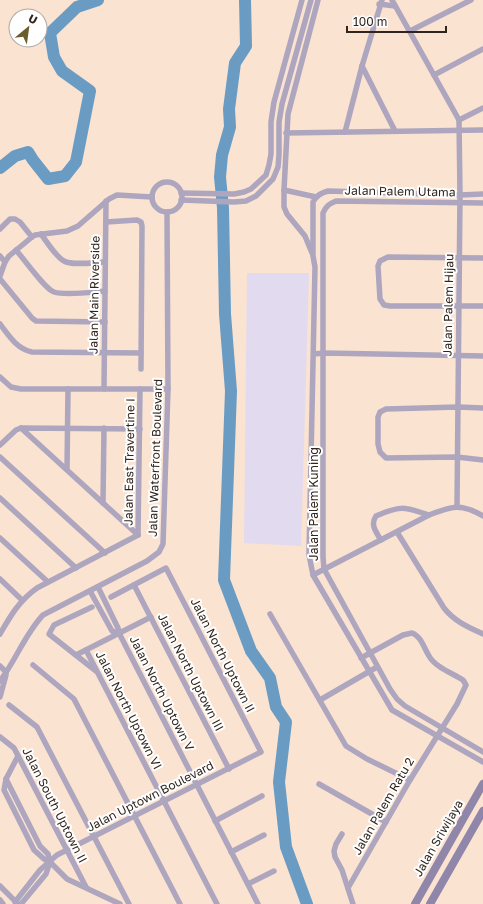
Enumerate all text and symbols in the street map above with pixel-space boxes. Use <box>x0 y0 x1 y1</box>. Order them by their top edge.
north arrow <box>8 8 48 48</box>
scale bar <box>347 8 446 34</box>
text: U <box>26 11 40 26</box>
text: 100 m <box>353 14 387 29</box>
street label: Jalan Palem Utama <box>344 183 456 199</box>
street label: Jalan Main Riverside <box>85 236 103 354</box>
street label: Jalan Palem Hijau <box>440 253 456 357</box>
street label: Jalan Waterfront Boulevard <box>145 379 165 537</box>
street label: Jalan East Travertine I <box>120 398 138 526</box>
street label: Jalan Palem Kuning <box>306 447 321 561</box>
street label: Jalan North Uptown II <box>188 595 258 715</box>
street label: Jalan North Uptown III <box>155 611 227 733</box>
street label: Jalan North Uptown V <box>126 633 198 753</box>
street label: Jalan North Uptown VI <box>93 648 165 772</box>
street label: Jalan South Uptown II <box>19 745 91 865</box>
street label: Jalan Palem Ratu 2 <box>349 755 417 857</box>
street label: Jalan Uptown Boulevard <box>84 757 216 835</box>
street label: Jalan Sriwijaya <box>410 797 466 879</box>

